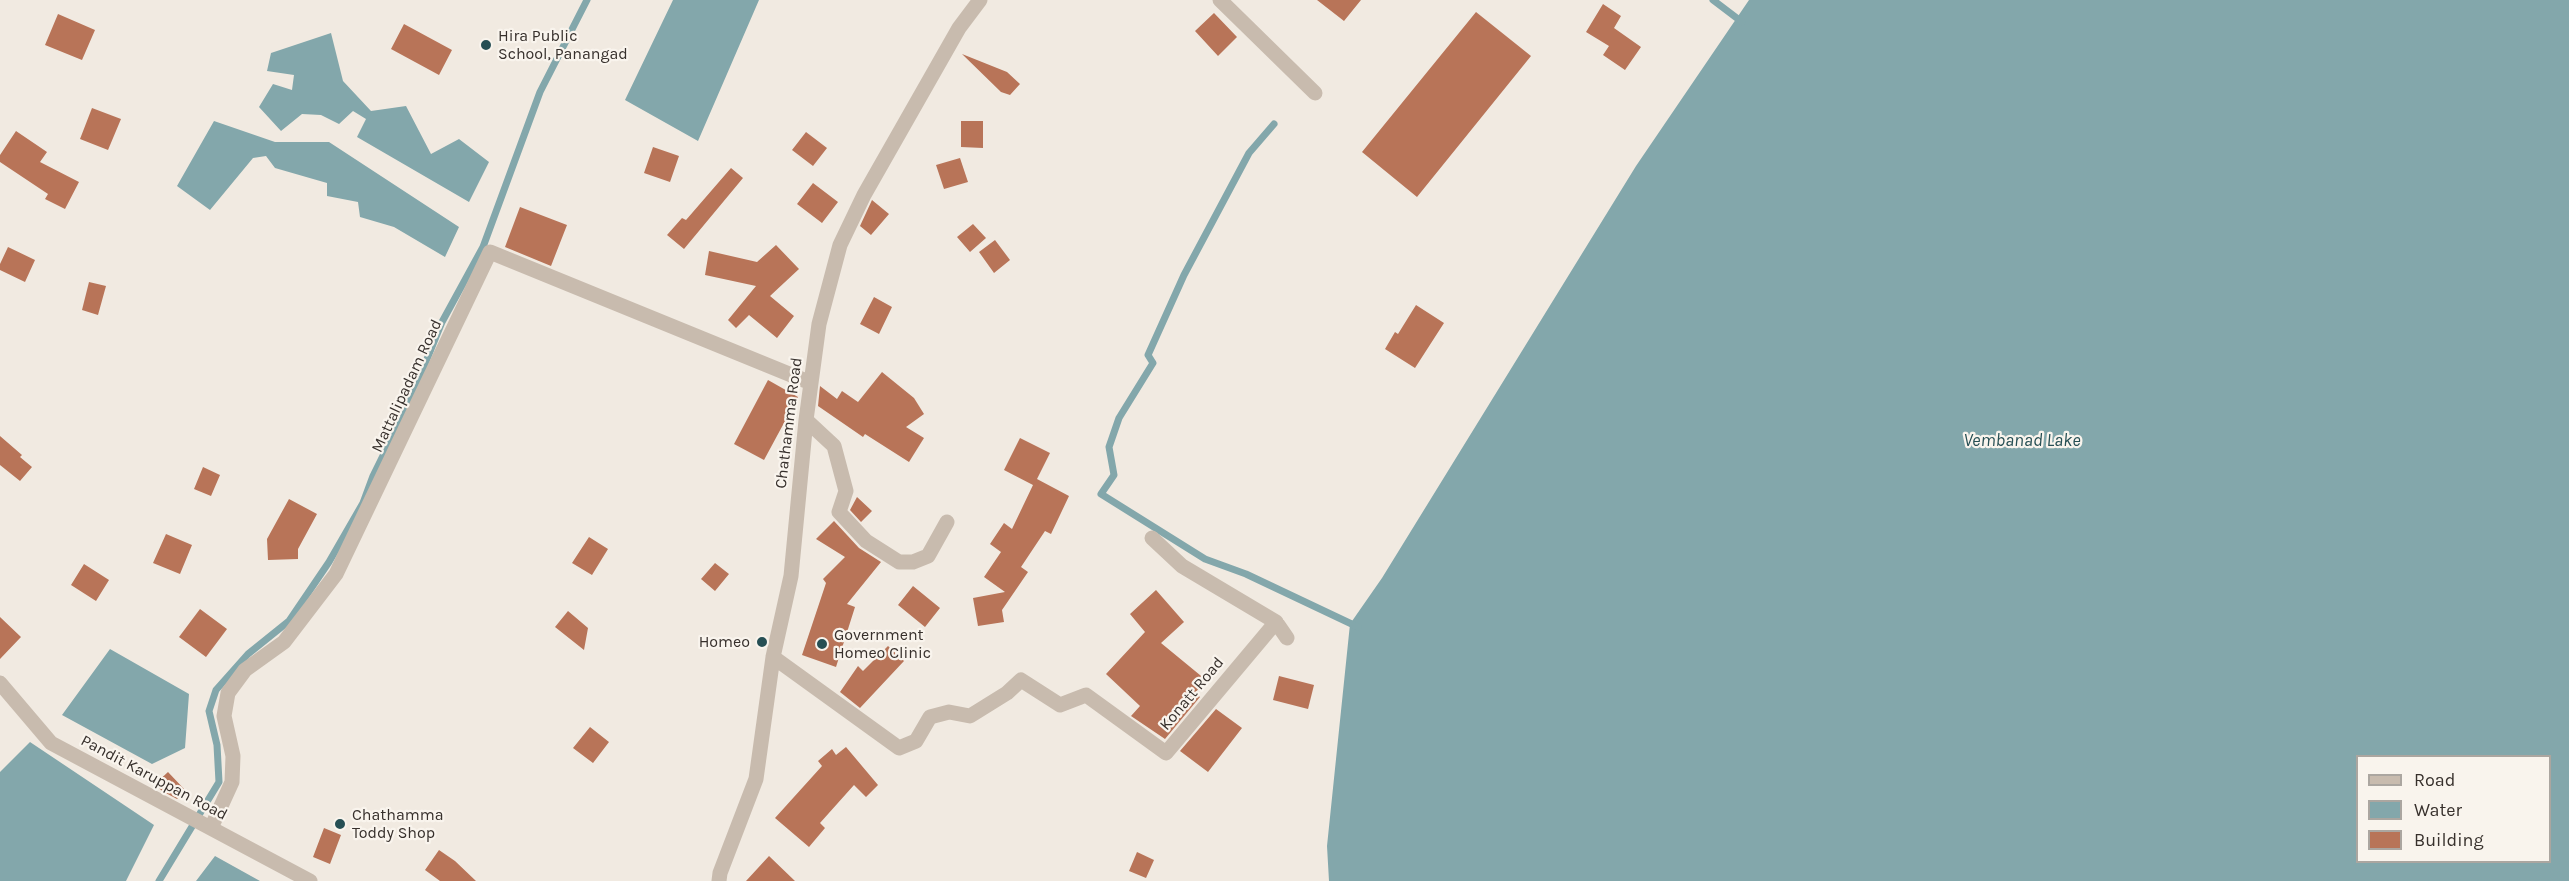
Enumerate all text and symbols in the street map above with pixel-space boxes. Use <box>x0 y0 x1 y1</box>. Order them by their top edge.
place label: Hira Public School, Panangad <box>498 26 628 64</box>
marker: Hira Public School, Panangad <box>479 38 493 52</box>
street label: Mattalipadam Road <box>368 316 446 456</box>
street label: Chathamma Road <box>771 356 807 490</box>
water label: Vembanad Lake <box>1963 430 2081 452</box>
place label: Government Homeo Clinic <box>834 625 931 663</box>
place label: Homeo <box>699 632 750 652</box>
marker: Homeo <box>755 635 769 649</box>
marker: Government Homeo Clinic <box>815 637 829 651</box>
street label: Konatt Road <box>1156 654 1228 734</box>
street label: Pandit Karuppan Road <box>77 731 231 825</box>
legend <box>2356 755 2551 863</box>
text: Road <box>2414 769 2455 791</box>
text: Water <box>2414 799 2462 821</box>
place label: Chathamma Toddy Shop <box>352 805 443 843</box>
marker: Chathamma Toddy Shop <box>333 817 347 831</box>
text: Building <box>2414 829 2484 851</box>

